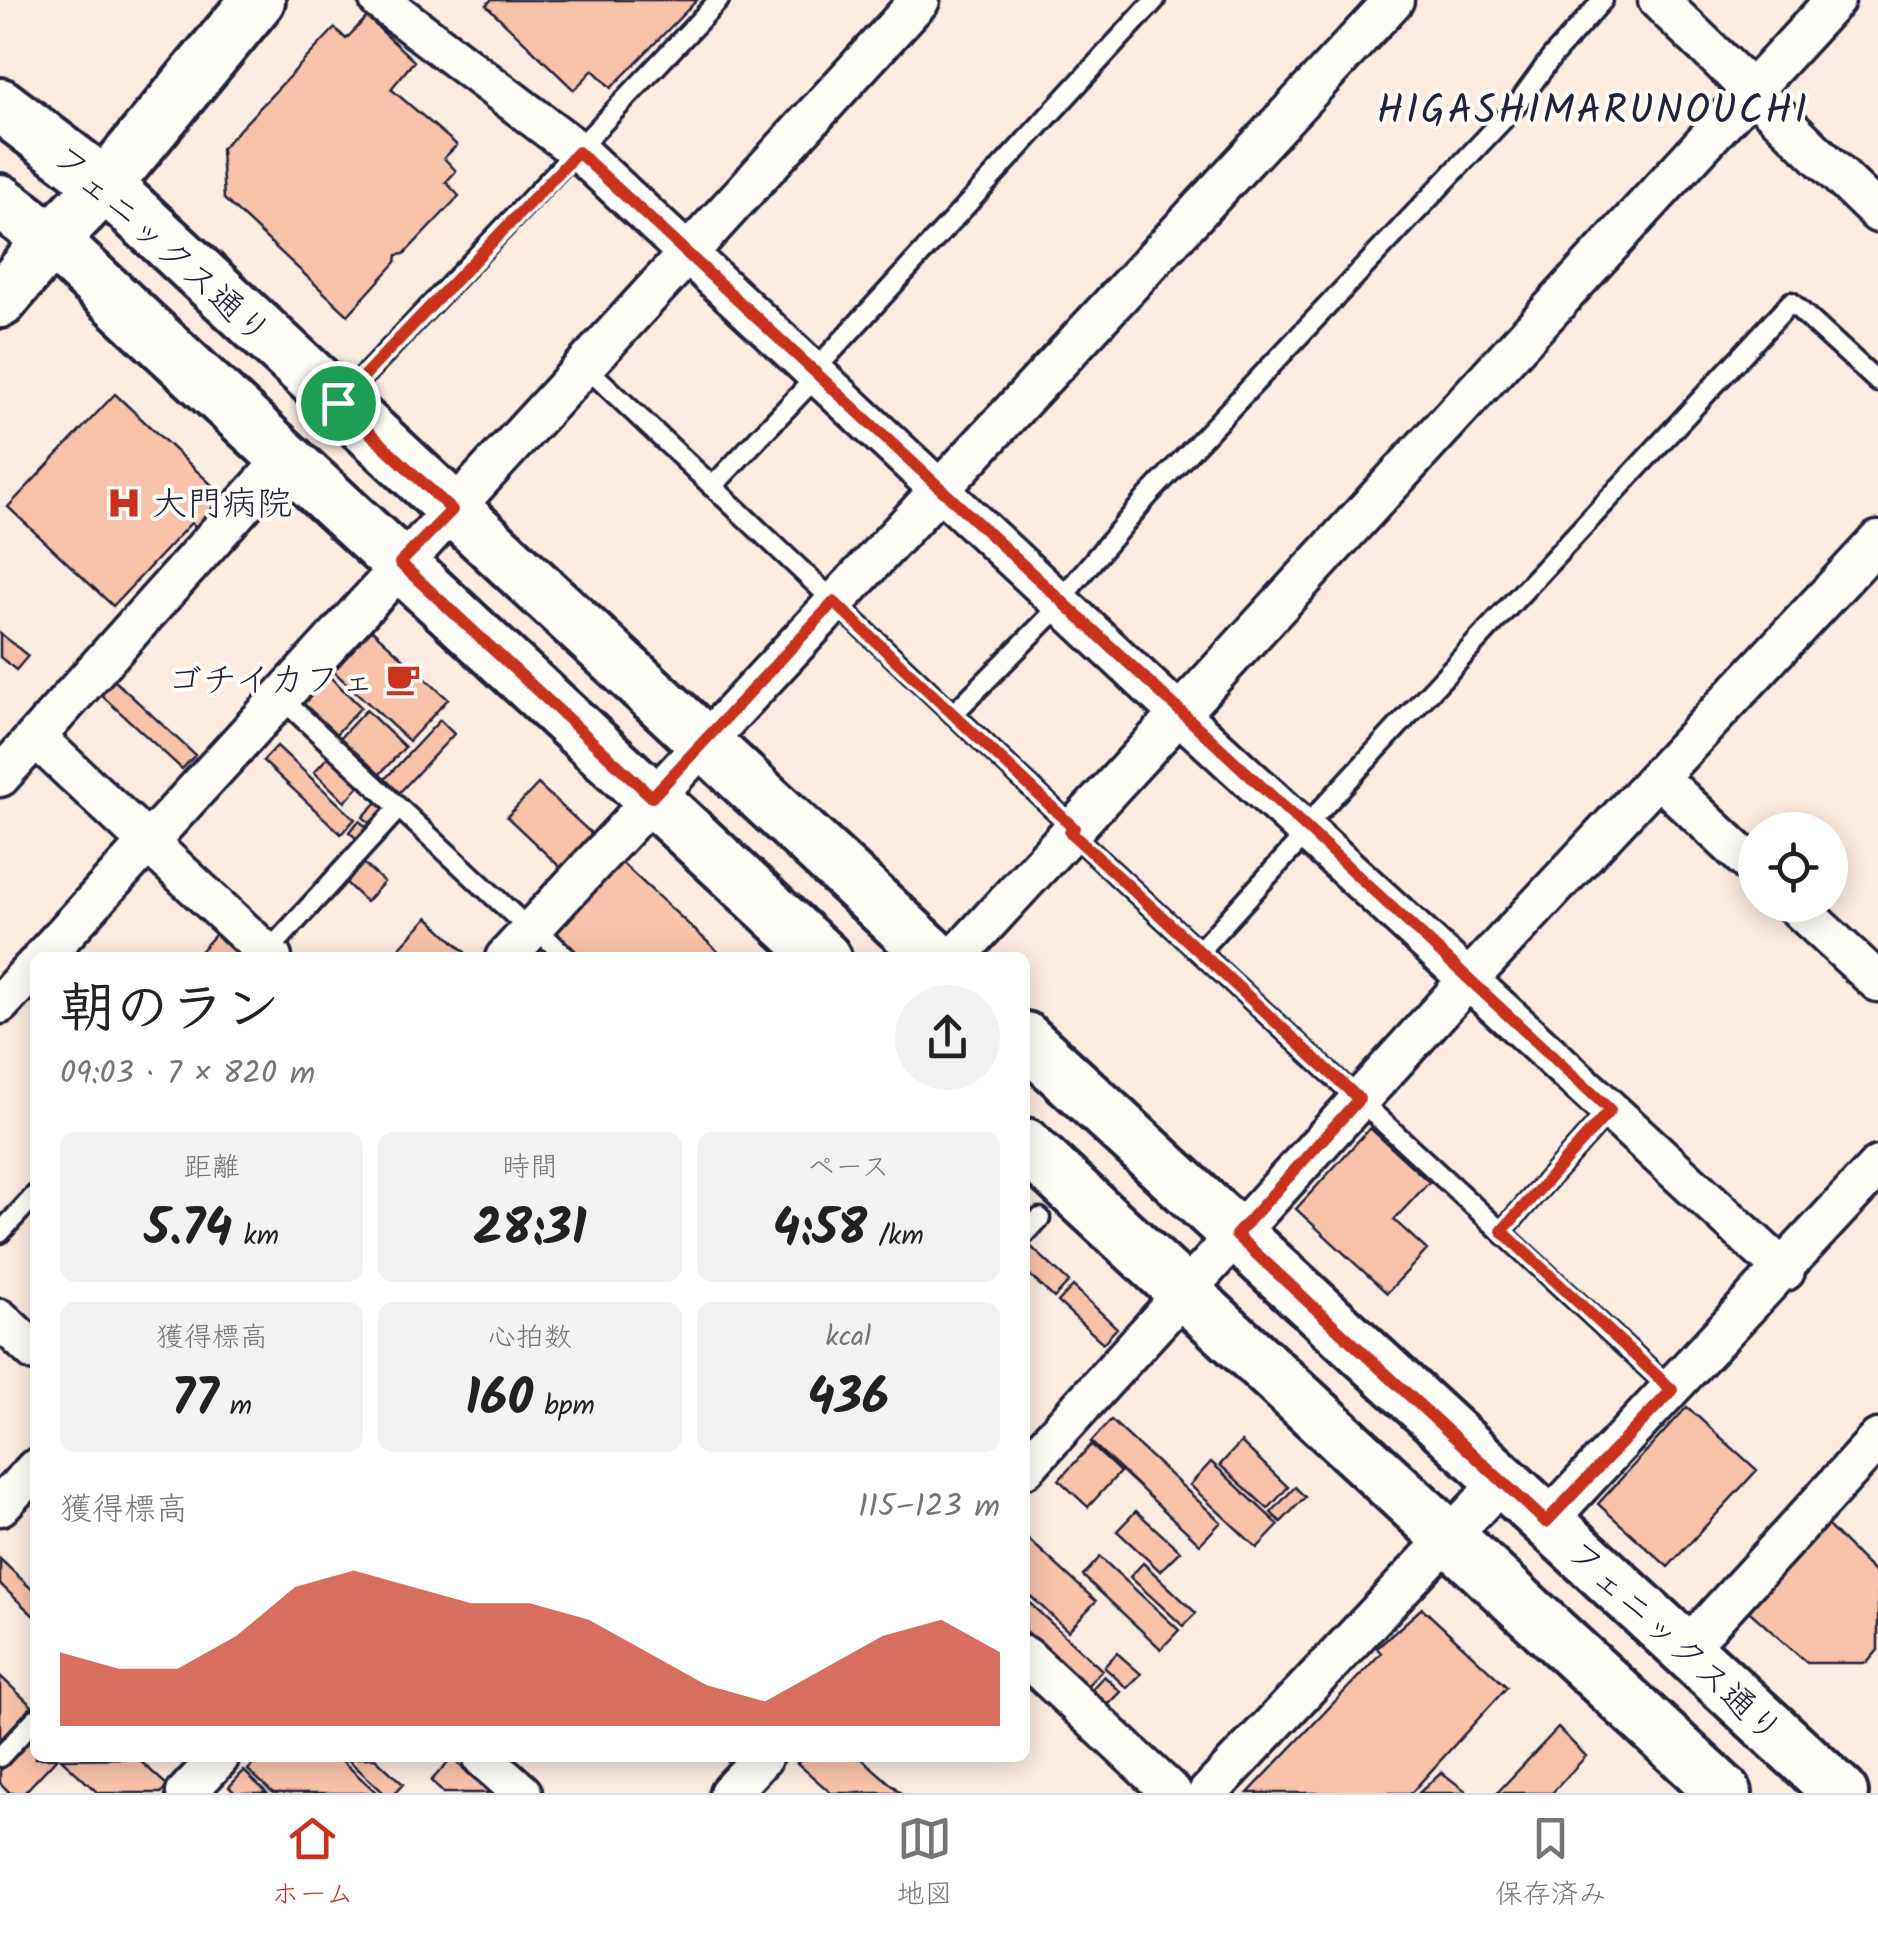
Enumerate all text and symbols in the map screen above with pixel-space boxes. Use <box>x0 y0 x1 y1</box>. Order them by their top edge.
district label: HIGASHIMARUNOUCHI <box>1377 80 1809 144</box>
street label: フェニックス通り <box>37 132 283 360</box>
pin <box>296 361 381 446</box>
icon: arrive <box>311 376 366 431</box>
place label: 大門病院 <box>152 478 292 534</box>
hospital icon: 大門病院 <box>105 484 143 522</box>
place label: ゴチイカフェ <box>167 654 375 710</box>
cafe icon: ゴチイカフェ <box>384 660 422 698</box>
map controls <box>1738 812 1848 922</box>
button: locate <box>1738 812 1848 922</box>
text: 朝のラン <box>60 968 280 1055</box>
button: share <box>895 985 1000 1090</box>
text: 09:03 · 7 × 820 m <box>60 1049 315 1100</box>
text: 距離 <box>184 1146 240 1191</box>
text: 時間 <box>502 1146 558 1191</box>
text: ペース <box>807 1146 889 1191</box>
text: 5.74 <box>144 1191 232 1271</box>
text: 28:31 <box>473 1191 587 1271</box>
text: 4:58 <box>773 1191 867 1271</box>
text: km <box>232 1214 279 1259</box>
text: /km <box>867 1214 924 1259</box>
text: kcal <box>826 1315 871 1360</box>
text: 獲得標高 <box>156 1316 268 1361</box>
text: 心拍数 <box>488 1316 572 1361</box>
text: 436 <box>807 1360 889 1440</box>
text: 77 <box>171 1361 219 1441</box>
text: 160 <box>465 1361 533 1441</box>
text: m <box>219 1384 252 1429</box>
text: bpm <box>533 1384 595 1429</box>
text: 115–123 m <box>858 1482 1000 1533</box>
text: 獲得標高 <box>60 1485 188 1536</box>
street label: フェニックス通り <box>1552 1527 1794 1759</box>
tab: ホーム <box>271 1811 354 1918</box>
tab: 地図 <box>896 1811 952 1918</box>
tab: 保存済み <box>1495 1811 1607 1918</box>

